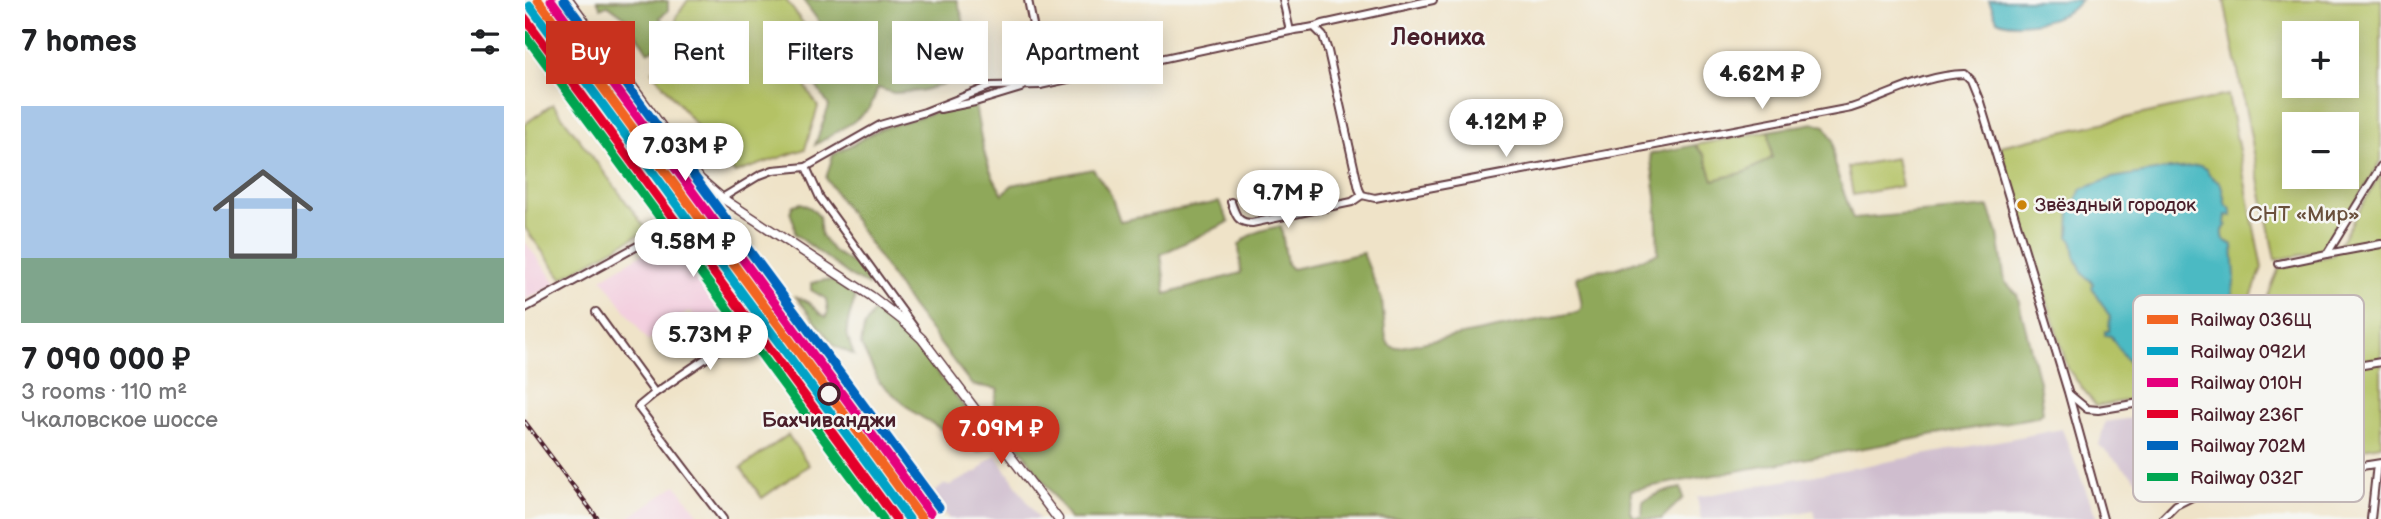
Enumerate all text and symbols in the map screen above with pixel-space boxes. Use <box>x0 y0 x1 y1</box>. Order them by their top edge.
chip: Buy <box>546 21 635 84</box>
chip: Rent <box>649 21 749 84</box>
chip: Filters <box>763 21 878 84</box>
chip: New <box>892 21 988 84</box>
chip: Apartment <box>1002 21 1163 84</box>
map controls <box>2282 21 2359 189</box>
button: + <box>2282 21 2359 98</box>
icon: filters <box>466 23 504 61</box>
district label: Леониха <box>1390 23 1486 52</box>
text: 7 homes <box>21 24 137 60</box>
pin: 4.62M ₽ <box>1697 52 1827 111</box>
text: 4.62M ₽ <box>1719 60 1805 88</box>
pin: 4.12M ₽ <box>1441 100 1571 159</box>
text: 4.12M ₽ <box>1465 108 1547 136</box>
button: − <box>2282 112 2359 189</box>
pin: 7.03M ₽ <box>620 124 750 183</box>
text: 7.03M ₽ <box>643 132 727 160</box>
icon: home <box>200 151 326 277</box>
pin: 9.7M ₽ <box>1231 170 1345 230</box>
text: 9.7M ₽ <box>1253 179 1323 207</box>
place label: Звёздный городок <box>2035 194 2196 217</box>
marker: Звёздный городок <box>2015 198 2029 212</box>
park label: СНТ «Мир» <box>2248 202 2360 227</box>
pin: 9.58M ₽ <box>628 219 758 279</box>
text: 9.58M ₽ <box>650 228 736 256</box>
legend <box>2133 295 2364 502</box>
text: Railway 036Щ <box>2190 309 2312 332</box>
pin: 5.73M ₽ <box>645 312 775 372</box>
text: 5.73M ₽ <box>668 321 752 349</box>
text: Railway 092И <box>2190 341 2306 364</box>
text: 7 090 000 ₽ <box>21 342 190 378</box>
text: Railway 010Н <box>2190 372 2303 395</box>
text: 3 rooms · 110 m² <box>21 378 187 406</box>
marker: Бахчиванджи <box>818 383 840 405</box>
text: Railway 236Г <box>2190 404 2304 427</box>
text: Чкаловское шоссе <box>21 406 218 434</box>
pin: 7.09M ₽ <box>936 406 1066 466</box>
place label: Бахчиванджи <box>762 408 896 433</box>
text: 7.09M ₽ <box>959 415 1044 443</box>
text: Railway 702М <box>2190 435 2306 458</box>
text: Railway 032Г <box>2190 467 2304 490</box>

